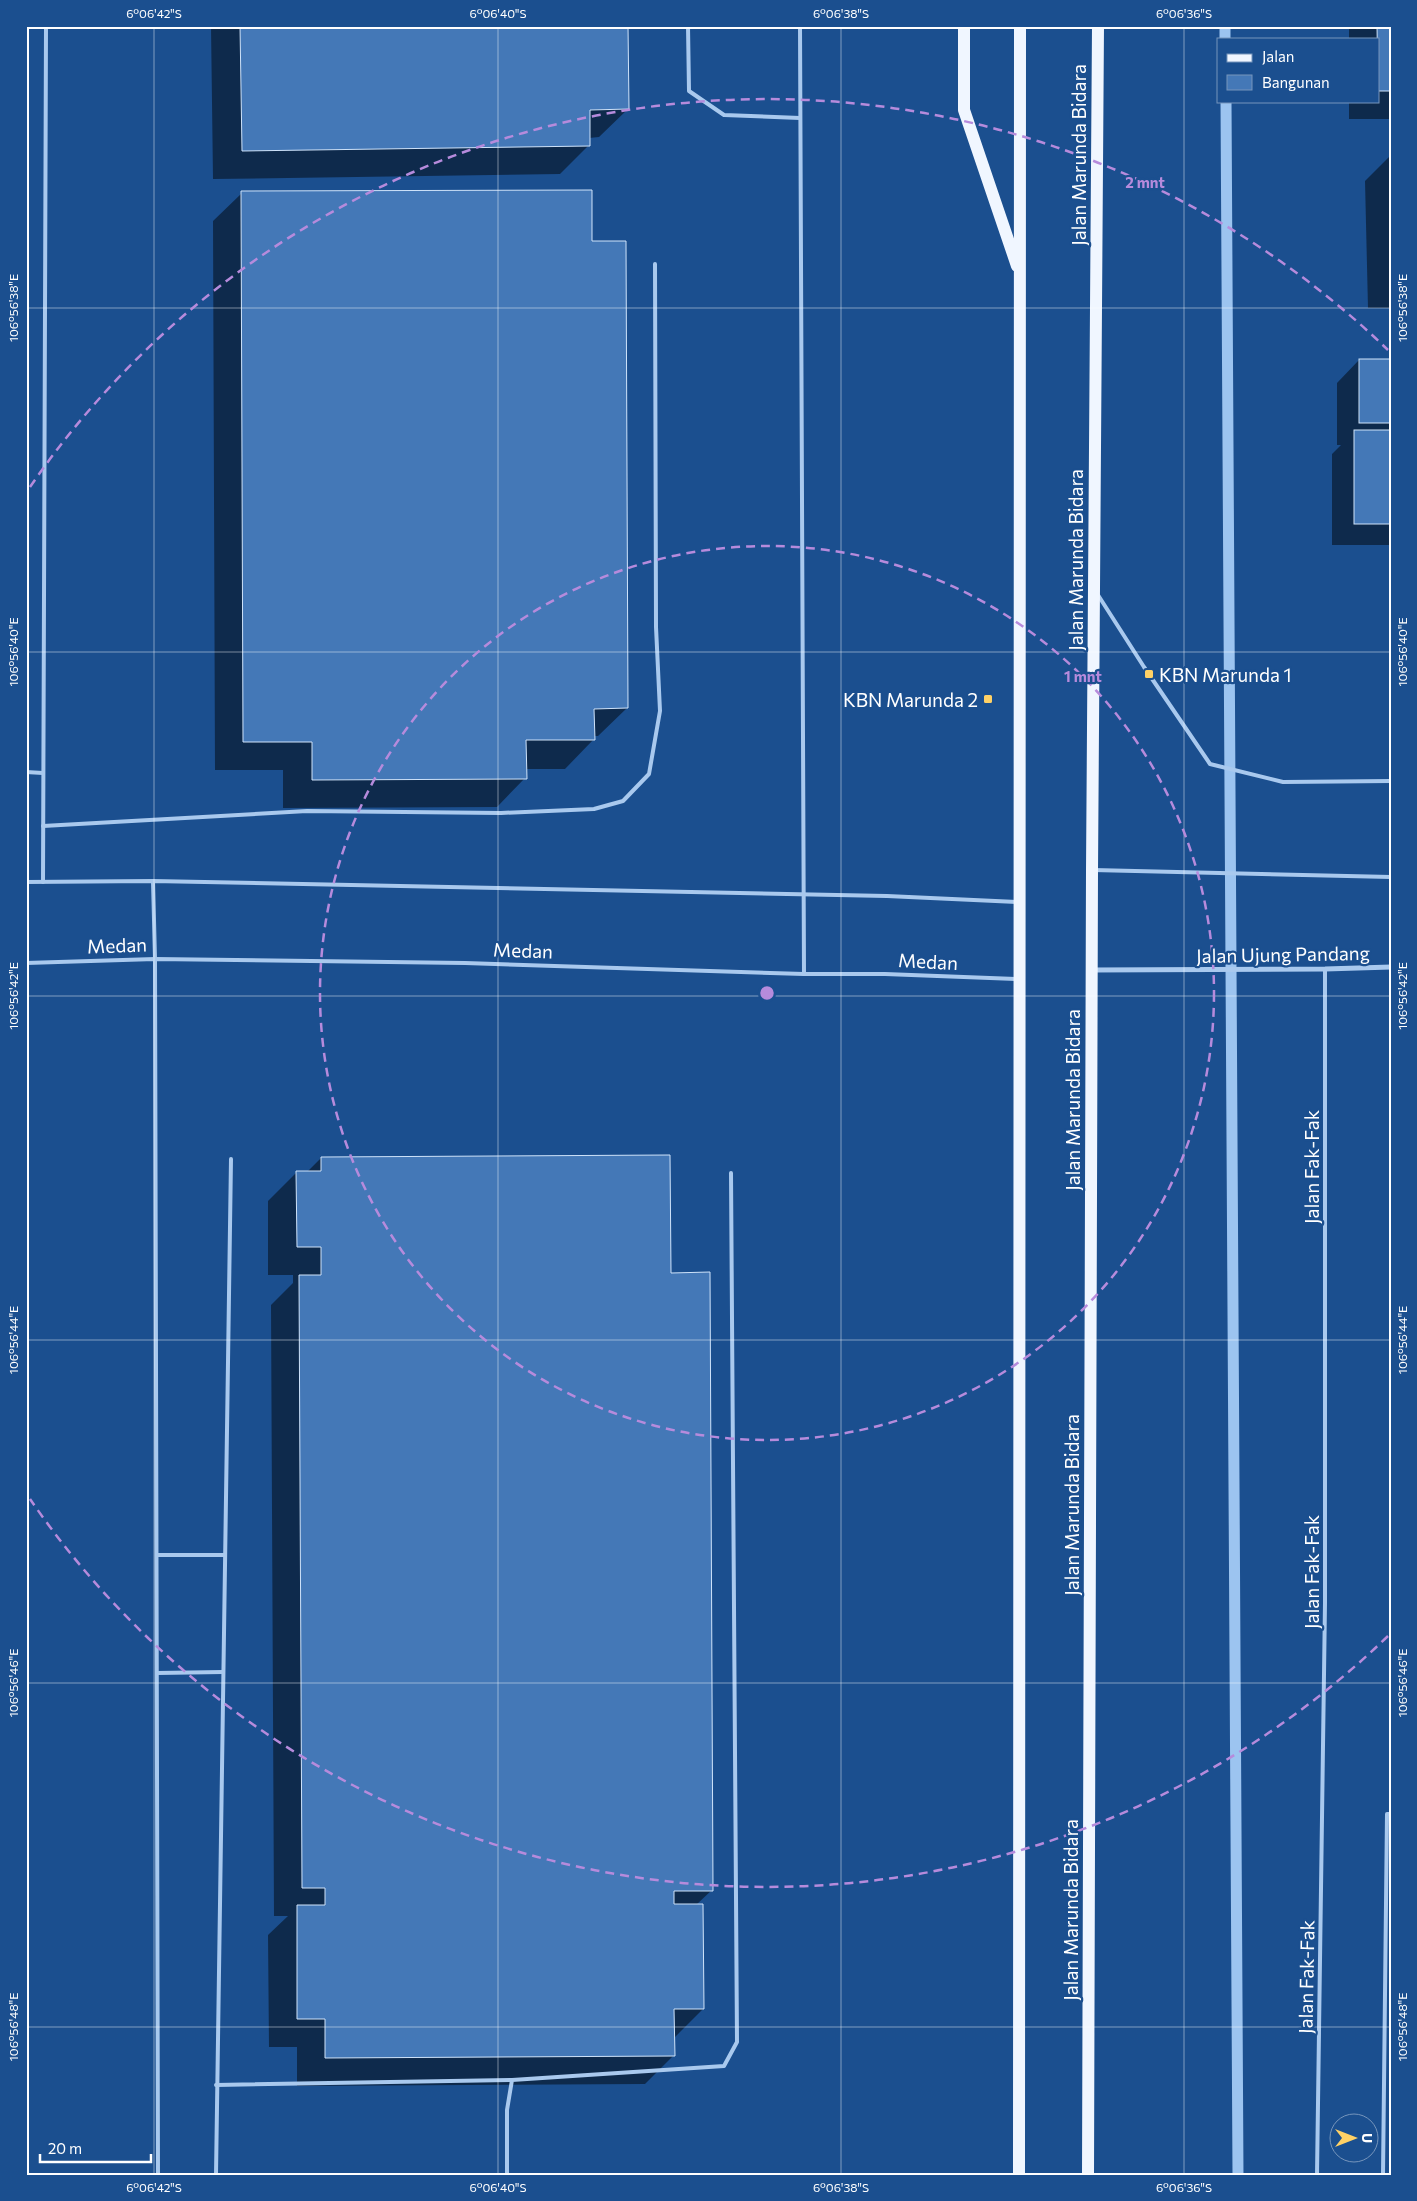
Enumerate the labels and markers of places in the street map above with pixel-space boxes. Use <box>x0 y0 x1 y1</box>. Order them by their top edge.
place label: KBN Marunda 1 <box>1159 663 1292 686</box>
marker: KBN Marunda 1 <box>1143 668 1155 680</box>
place label: KBN Marunda 2 <box>843 688 978 711</box>
marker: KBN Marunda 2 <box>982 693 994 705</box>
centre of rings <box>758 984 776 1002</box>

